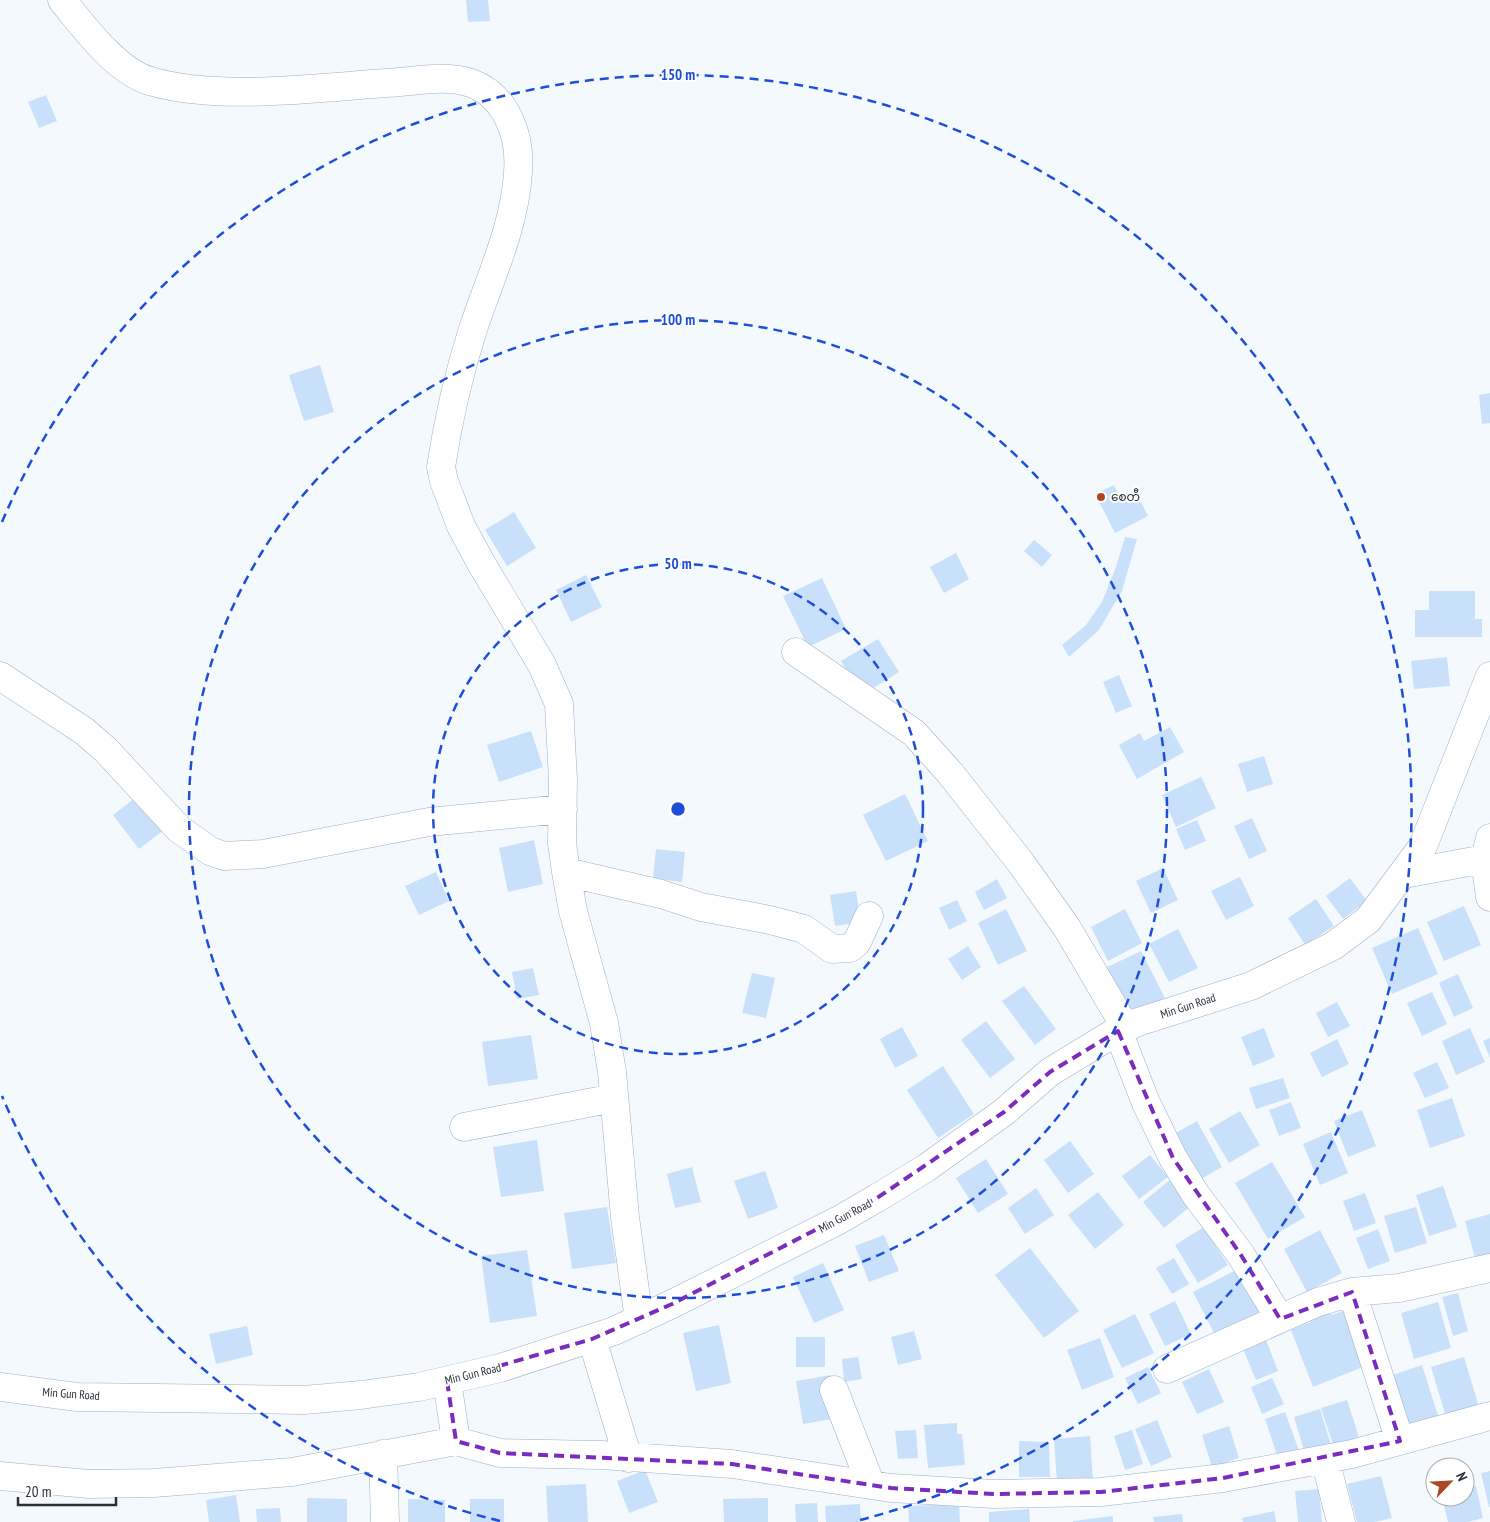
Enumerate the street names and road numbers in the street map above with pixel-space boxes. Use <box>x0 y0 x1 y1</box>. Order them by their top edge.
street label: Min Gun Road <box>1158 990 1217 1022</box>
street label: Min Gun Road <box>816 1195 874 1236</box>
street label: Min Gun Road <box>443 1359 503 1388</box>
street label: Min Gun Road <box>42 1384 100 1403</box>

